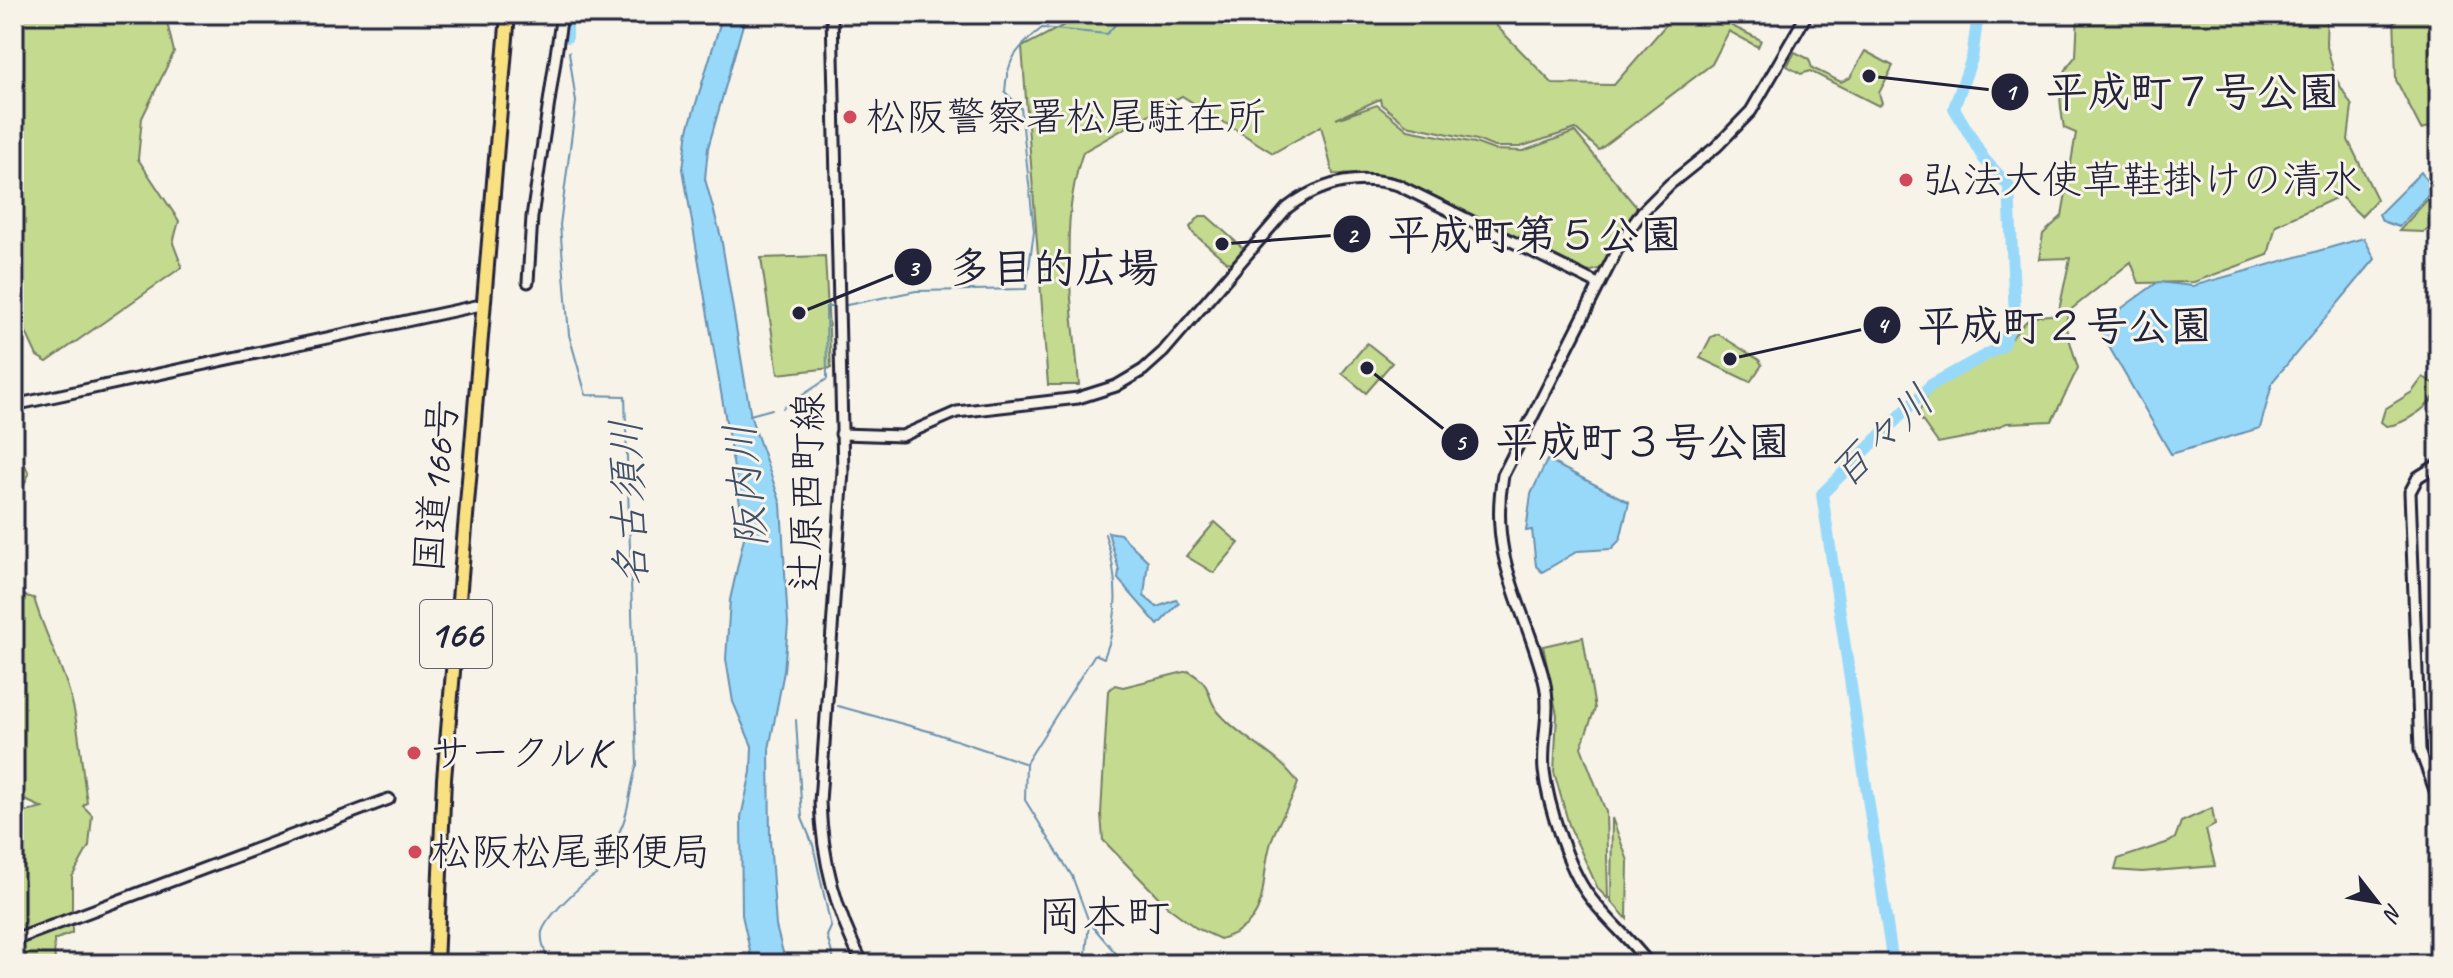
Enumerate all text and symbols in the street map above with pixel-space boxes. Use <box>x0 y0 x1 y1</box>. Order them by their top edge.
callout: 平成町７号公園 <box>1990 59 2356 125</box>
text: 平成町７号公園 <box>2046 66 2340 119</box>
text: 1 <box>2005 77 2019 107</box>
place label: 松阪警察署松尾駐在所 <box>866 92 1266 142</box>
marker: 松阪警察署松尾駐在所 <box>841 108 859 126</box>
place label: 弘法大使草鞋掛けの清水 <box>1922 155 2362 205</box>
marker: 弘法大使草鞋掛けの清水 <box>1897 171 1915 189</box>
callout: 平成町第５公園 <box>1332 201 1698 267</box>
text: 平成町第５公園 <box>1388 209 1682 262</box>
text: 2 <box>1347 220 1360 250</box>
callout: 多目的広場 <box>893 234 1175 300</box>
text: 多目的広場 <box>949 242 1159 295</box>
text: 3 <box>908 253 921 283</box>
callout: 平成町２号公園 <box>1862 292 2228 358</box>
text: 平成町２号公園 <box>1918 300 2212 353</box>
text: 4 <box>1877 310 1891 340</box>
water label: 百々川 <box>1818 374 1946 500</box>
street label: 辻原西町線 <box>780 392 834 592</box>
street label: 国道166号 <box>404 397 468 575</box>
callout: 平成町３号公園 <box>1440 409 1806 475</box>
text: 平成町３号公園 <box>1496 416 1790 469</box>
water label: 名古須川 <box>600 418 658 588</box>
water label: 阪内川 <box>713 421 779 551</box>
text: 5 <box>1455 427 1468 457</box>
road number: 166 <box>420 600 492 668</box>
place label: サークルK <box>430 728 616 778</box>
marker: サークルK <box>405 744 423 762</box>
place label: 松阪松尾郵便局 <box>431 827 711 877</box>
marker: 松阪松尾郵便局 <box>406 843 424 861</box>
north arrow <box>2337 862 2417 942</box>
district label: 岡本町 <box>1038 889 1170 944</box>
text: N <box>2376 899 2409 928</box>

